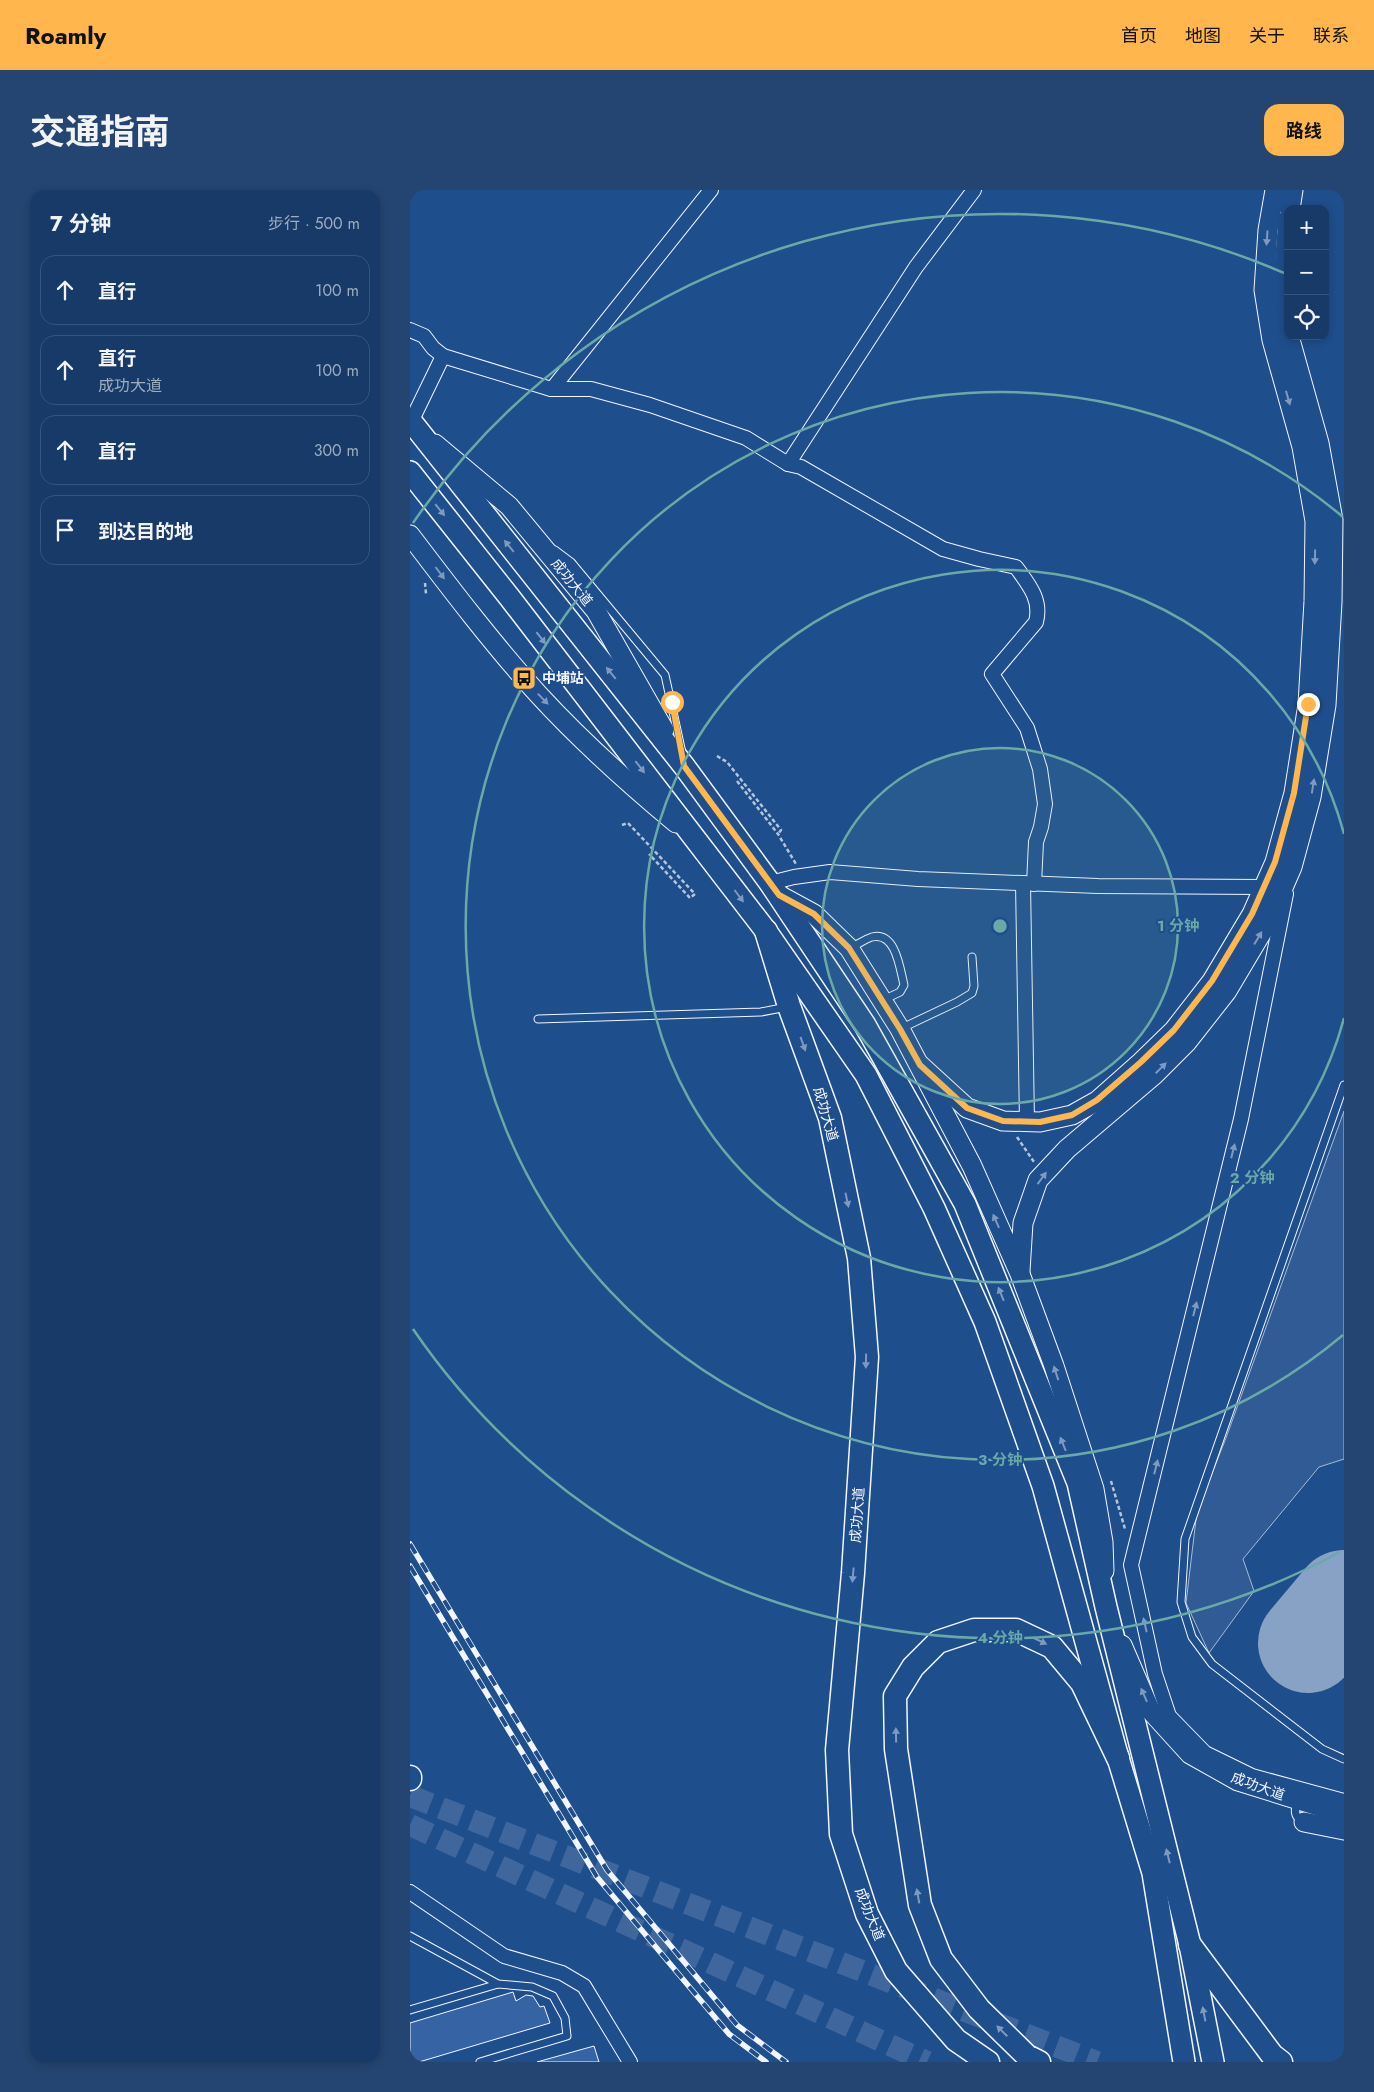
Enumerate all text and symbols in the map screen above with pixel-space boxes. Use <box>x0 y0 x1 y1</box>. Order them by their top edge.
text: Roamly <box>25 18 106 53</box>
text: 首页 <box>1121 23 1157 49</box>
text: 地图 <box>1185 23 1221 49</box>
text: 关于 <box>1249 23 1285 49</box>
text: 联系 <box>1313 23 1349 49</box>
button: 路线 <box>1264 104 1344 156</box>
text: 交通指南 <box>30 107 170 157</box>
map controls <box>1284 205 1329 340</box>
button: + <box>1284 205 1329 250</box>
text: 7 分钟 <box>50 209 111 239</box>
text: 步行 · 500 m <box>268 212 360 235</box>
one-way arrow <box>1263 230 1271 246</box>
button: − <box>1284 250 1329 295</box>
icon: ahead <box>51 276 79 304</box>
text: 直行 <box>98 278 136 305</box>
text: 100 m <box>315 279 359 302</box>
button: locate <box>1284 295 1329 340</box>
text: 直行 <box>98 345 136 372</box>
icon: ahead <box>51 356 79 384</box>
text: 100 m <box>315 359 359 382</box>
text: 成功大道 <box>98 374 162 397</box>
one-way arrow <box>1284 390 1292 405</box>
icon: ahead <box>51 436 79 464</box>
text: 直行 <box>98 438 136 465</box>
text: 300 m <box>314 439 359 462</box>
one-way arrow <box>435 504 446 517</box>
icon: arrive <box>51 516 79 544</box>
text: 到达目的地 <box>98 518 193 545</box>
one-way arrow <box>504 539 515 552</box>
one-way arrow <box>1311 549 1319 565</box>
street label: 成功大道 <box>547 554 597 610</box>
one-way arrow <box>434 566 445 579</box>
one-way arrow <box>536 631 546 645</box>
bus stop icon: 中埔站 <box>511 665 537 691</box>
one-way arrow <box>605 667 616 680</box>
place label: 中埔站 <box>542 668 584 688</box>
route start <box>661 691 684 714</box>
one-way arrow <box>537 692 549 704</box>
route end <box>1297 693 1320 716</box>
one-way arrow <box>635 760 645 774</box>
one-way arrow <box>1309 778 1317 794</box>
one-way arrow <box>734 889 744 903</box>
text: 1 分钟 <box>1157 915 1199 937</box>
centre of rings <box>991 917 1009 935</box>
one-way arrow <box>1254 931 1262 946</box>
one-way arrow <box>800 1036 807 1051</box>
one-way arrow <box>1155 1062 1167 1074</box>
street label: 成功大道 <box>809 1084 843 1144</box>
one-way arrow <box>1229 1144 1237 1159</box>
text: 2 分钟 <box>1230 1167 1274 1189</box>
one-way arrow <box>1037 1171 1047 1184</box>
one-way arrow <box>843 1192 851 1207</box>
one-way arrow <box>992 1214 1000 1228</box>
one-way arrow <box>997 1287 1005 1301</box>
one-way arrow <box>1191 1302 1199 1317</box>
one-way arrow <box>862 1353 870 1369</box>
one-way arrow <box>1052 1365 1059 1380</box>
one-way arrow <box>1058 1437 1066 1452</box>
text: 3 分钟 <box>978 1449 1022 1471</box>
one-way arrow <box>1152 1460 1160 1475</box>
street label: 成功大道 <box>845 1486 869 1544</box>
one-way arrow <box>849 1568 857 1584</box>
one-way arrow <box>1141 1617 1149 1633</box>
text: 4 分钟 <box>978 1627 1022 1649</box>
one-way arrow <box>1033 1637 1047 1645</box>
one-way arrow <box>1140 1688 1148 1702</box>
one-way arrow <box>891 1727 899 1743</box>
street label: 成功大道 <box>1228 1767 1288 1805</box>
one-way arrow <box>1164 1848 1172 1863</box>
street label: 成功大道 <box>850 1884 890 1944</box>
one-way arrow <box>914 1887 922 1903</box>
one-way arrow <box>1199 2006 1207 2022</box>
one-way arrow <box>996 2026 1008 2038</box>

